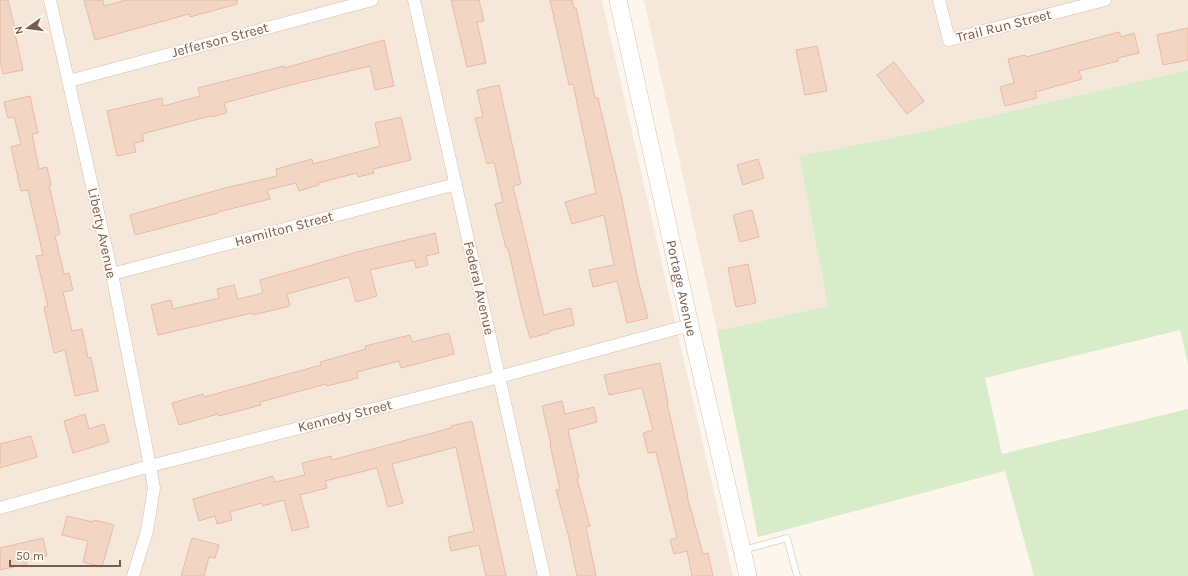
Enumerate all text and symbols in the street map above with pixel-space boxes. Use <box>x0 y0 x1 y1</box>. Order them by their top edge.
street label: Trail Run Street <box>955 6 1053 46</box>
north arrow <box>8 8 48 48</box>
street label: Jefferson Street <box>170 19 270 61</box>
text: N <box>12 25 26 36</box>
street label: Liberty Avenue <box>84 186 120 280</box>
street label: Hamilton Street <box>233 208 335 250</box>
street label: Portage Avenue <box>663 238 701 338</box>
street label: Federal Avenue <box>460 239 498 337</box>
street label: Kennedy Street <box>296 396 394 436</box>
scale bar <box>10 542 120 568</box>
text: 50 m <box>16 549 44 563</box>

